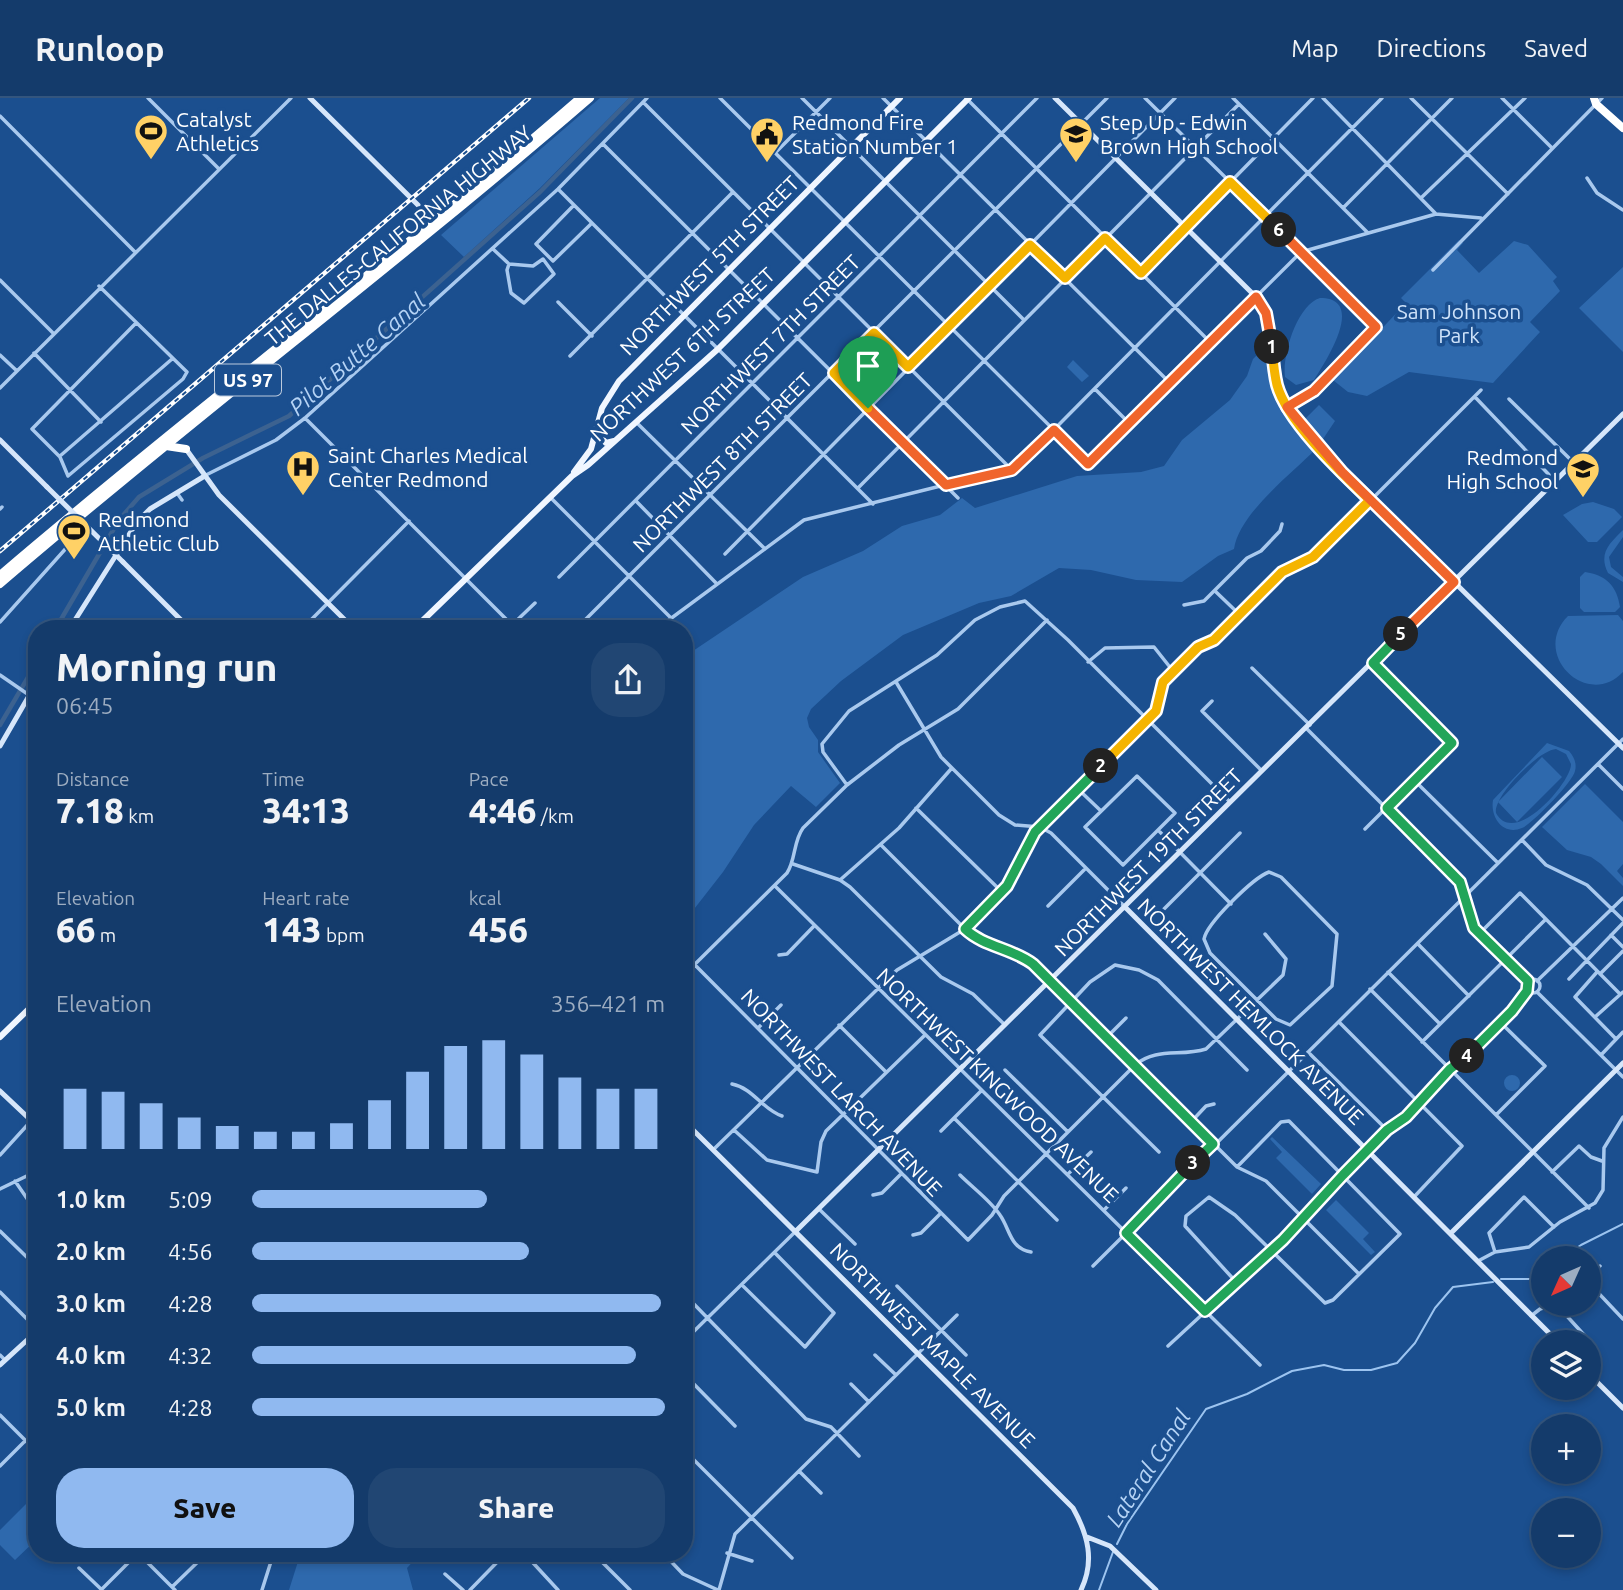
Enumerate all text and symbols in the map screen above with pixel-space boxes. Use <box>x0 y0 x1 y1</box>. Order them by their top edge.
text: Runloop <box>35 30 165 67</box>
text: Map <box>1291 35 1338 62</box>
text: Directions <box>1376 35 1486 62</box>
text: Saved <box>1524 35 1588 62</box>
place label: Catalyst Athletics <box>176 107 259 155</box>
place label: Redmond Fire Station Number 1 <box>792 110 958 158</box>
place label: Step Up - Edwin Brown High School <box>1100 110 1278 158</box>
sports icon: Catalyst Athletics <box>132 112 170 161</box>
public building icon: Redmond Fire Station Number 1 <box>748 115 786 164</box>
school or university icon: Step Up - Edwin Brown High School <box>1057 115 1095 164</box>
street label: THE DALLES-CALIFORNIA HIGHWAY <box>260 120 536 350</box>
street label: NORTHWEST 5TH STREET <box>615 170 804 359</box>
pin: 6 <box>1262 212 1296 248</box>
text: 6 <box>1273 218 1284 240</box>
street label: NORTHWEST 7TH STREET <box>676 249 865 438</box>
street label: NORTHWEST 6TH STREET <box>585 262 779 446</box>
water label: Pilot Butte Canal <box>284 288 430 420</box>
park label: Sam Johnson Park <box>1397 299 1521 347</box>
pin: 1 <box>1254 330 1290 364</box>
text: 1 <box>1266 335 1277 357</box>
pin <box>838 336 898 408</box>
icon: arrive <box>849 347 887 385</box>
road number: US 97 <box>215 364 281 396</box>
street label: NORTHWEST 8TH STREET <box>628 367 817 556</box>
place label: Saint Charles Medical Center Redmond <box>328 443 528 491</box>
place label: Redmond High School <box>1447 445 1558 493</box>
hospital icon: Saint Charles Medical Center Redmond <box>284 448 322 497</box>
school or university icon: Redmond High School <box>1564 450 1602 499</box>
place label: Redmond Athletic Club <box>98 507 220 555</box>
sports icon: Redmond Athletic Club <box>55 512 93 561</box>
pin: 5 <box>1384 616 1418 652</box>
text: 5 <box>1395 622 1406 644</box>
button: share <box>591 643 665 717</box>
text: Morning run <box>56 646 277 688</box>
text: 06:45 <box>56 693 114 718</box>
pin: 2 <box>1084 748 1118 784</box>
text: 2 <box>1095 754 1106 776</box>
street label: NORTHWEST 19TH STREET <box>1049 763 1247 961</box>
text: Distance <box>56 768 130 790</box>
text: Time <box>262 768 305 790</box>
text: Pace <box>469 768 509 790</box>
text: 7.18 <box>56 790 124 830</box>
text: 34:13 <box>262 790 350 830</box>
text: 4:46 <box>469 790 537 830</box>
text: km <box>124 805 154 827</box>
text: /km <box>537 805 574 827</box>
text: Elevation <box>56 887 135 909</box>
text: Heart rate <box>262 887 350 909</box>
text: kcal <box>469 887 501 909</box>
street label: NORTHWEST HEMLOCK AVENUE <box>1133 893 1369 1129</box>
text: 66 <box>56 909 95 949</box>
text: 143 <box>262 909 322 949</box>
text: 456 <box>469 909 528 949</box>
text: m <box>95 924 116 946</box>
text: bpm <box>322 924 365 946</box>
street label: NORTHWEST KINGWOOD AVENUE <box>872 963 1124 1207</box>
street label: NORTHWEST LARCH AVENUE <box>737 984 947 1200</box>
text: Elevation <box>56 991 152 1016</box>
text: 356–421 m <box>551 991 665 1016</box>
pin: 4 <box>1450 1038 1484 1074</box>
text: 4 <box>1461 1044 1472 1066</box>
pin: 3 <box>1176 1146 1210 1180</box>
text: 3 <box>1187 1151 1198 1173</box>
text: 1.0 km <box>56 1187 126 1212</box>
text: 5:09 <box>168 1187 213 1212</box>
street label: NORTHWEST MAPLE AVENUE <box>826 1238 1040 1452</box>
text: 2.0 km <box>56 1239 126 1264</box>
text: 4:56 <box>168 1239 213 1264</box>
north arrow <box>1531 1246 1601 1316</box>
map controls <box>1531 1246 1601 1568</box>
text: 3.0 km <box>56 1291 126 1316</box>
text: 4:28 <box>168 1291 213 1316</box>
button: layers <box>1531 1330 1601 1400</box>
text: 4.0 km <box>56 1343 126 1368</box>
text: 4:32 <box>168 1343 213 1368</box>
text: 5.0 km <box>56 1395 126 1420</box>
text: 4:28 <box>168 1395 213 1420</box>
water label: Lateral Canal <box>1101 1405 1195 1531</box>
button: + <box>1531 1414 1601 1484</box>
button: Save <box>56 1468 354 1548</box>
button: Share <box>368 1468 665 1548</box>
button: − <box>1531 1498 1601 1568</box>

